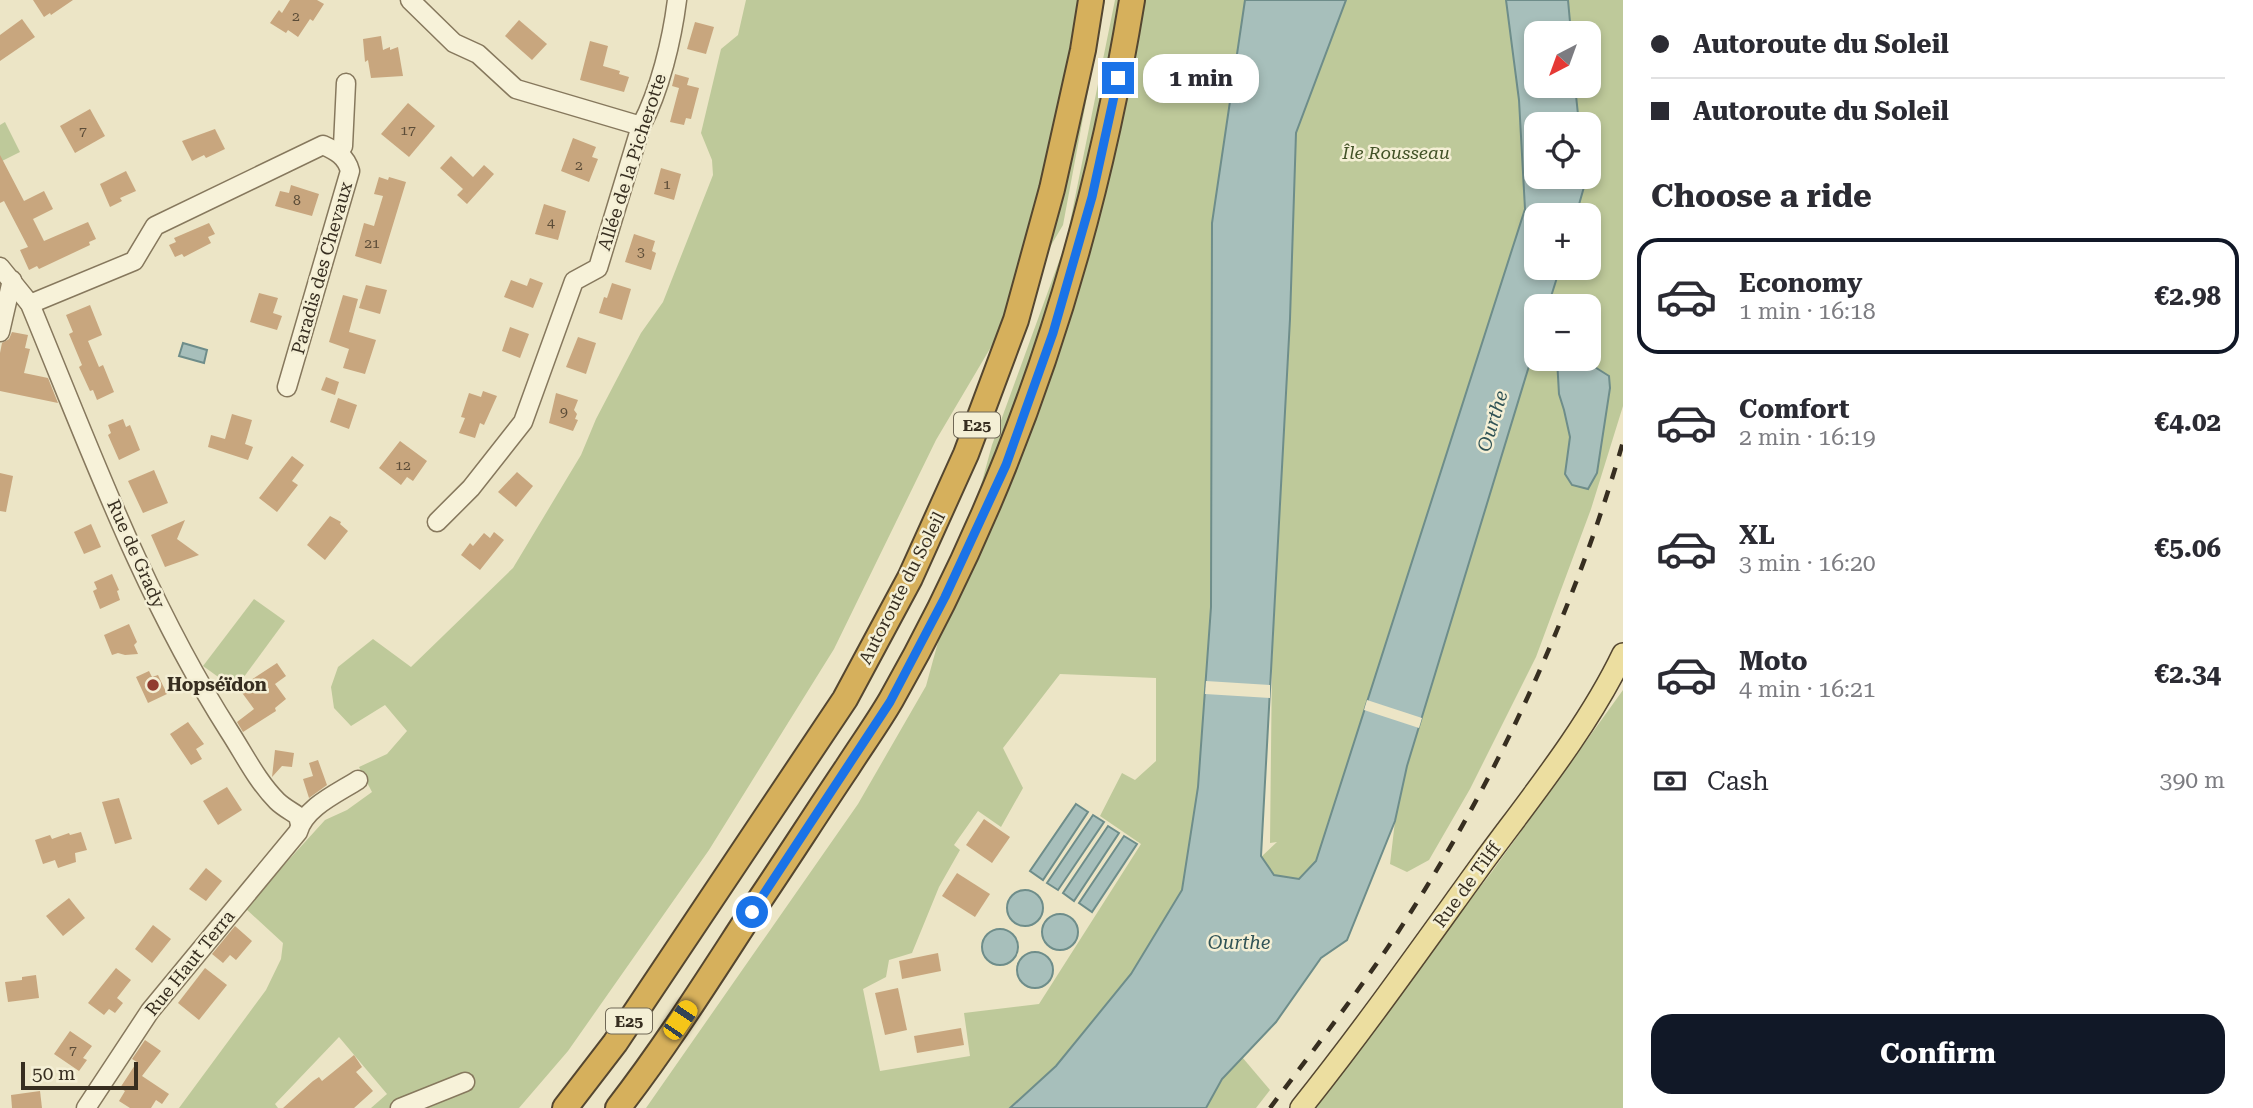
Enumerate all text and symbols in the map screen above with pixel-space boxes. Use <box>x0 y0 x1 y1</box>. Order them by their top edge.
house number: 2 <box>292 8 300 24</box>
north arrow <box>1524 21 1601 98</box>
map controls <box>1524 21 1601 371</box>
text: Autoroute du Soleil <box>1693 29 1949 59</box>
callout: 1 min <box>1142 54 1258 102</box>
route end <box>1102 62 1134 94</box>
text: 1 min <box>1169 65 1233 92</box>
street label: Allée de la Picherotte <box>593 71 670 253</box>
text: Autoroute du Soleil <box>1693 96 1949 126</box>
button: locate <box>1524 112 1601 189</box>
house number: 17 <box>400 122 416 138</box>
house number: 7 <box>79 123 87 139</box>
park label: Île Rousseau <box>1341 142 1450 163</box>
house number: 2 <box>575 157 583 173</box>
house number: 1 <box>663 176 671 192</box>
text: Choose a ride <box>1651 177 1872 215</box>
street label: Paradis des Chevaux <box>287 179 356 356</box>
house number: 8 <box>293 192 301 208</box>
button: + <box>1524 203 1601 280</box>
house number: 4 <box>547 214 555 230</box>
house number: 21 <box>364 235 380 251</box>
house number: 3 <box>637 244 645 260</box>
icon: car <box>1655 265 1718 328</box>
text: Economy <box>1739 268 1862 298</box>
text: €2.98 <box>2155 281 2221 311</box>
button: − <box>1524 294 1601 371</box>
text: 1 min · 16:18 <box>1739 298 1876 325</box>
water label: Ourthe <box>1472 387 1513 455</box>
icon: car <box>1655 391 1718 454</box>
text: Comfort <box>1739 394 1849 424</box>
house number: 9 <box>560 404 568 420</box>
text: €4.02 <box>2155 407 2221 437</box>
road number: E25 <box>954 412 1000 438</box>
text: 2 min · 16:19 <box>1739 424 1876 451</box>
house number: 12 <box>395 457 411 473</box>
street label: Rue de Grady <box>103 496 170 612</box>
street label: Autoroute du Soleil <box>854 508 949 668</box>
icon: car <box>1655 517 1718 580</box>
text: XL <box>1739 520 1775 550</box>
text: €5.06 <box>2155 533 2221 563</box>
text: 3 min · 16:20 <box>1739 550 1876 577</box>
icon: car <box>1655 643 1718 706</box>
text: Moto <box>1739 646 1808 676</box>
text: €2.34 <box>2155 659 2221 689</box>
place label: Hopséïdon <box>167 674 267 695</box>
text: 4 min · 16:21 <box>1739 676 1876 703</box>
marker: Hopséïdon <box>145 677 161 693</box>
icon: cash <box>1651 762 1689 800</box>
text: Cash <box>1707 766 1769 796</box>
text: 390 m <box>2160 767 2225 794</box>
street label: Rue de Tilff <box>1429 837 1505 931</box>
route start <box>736 896 768 928</box>
street label: Rue Haut Terra <box>141 905 239 1020</box>
water label: Ourthe <box>1208 931 1271 954</box>
car <box>660 997 701 1043</box>
road number: E25 <box>606 1009 652 1034</box>
button: Confirm <box>1651 1014 2225 1094</box>
house number: 7 <box>69 1042 77 1058</box>
scale bar <box>21 1059 138 1091</box>
text: 50 m <box>32 1062 75 1085</box>

